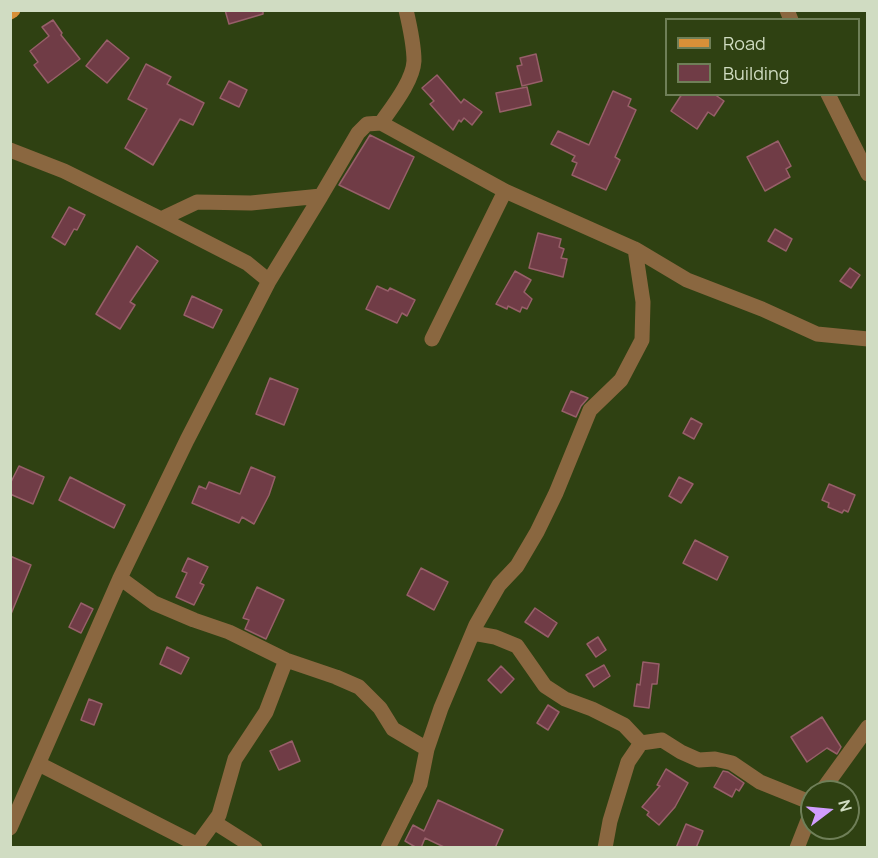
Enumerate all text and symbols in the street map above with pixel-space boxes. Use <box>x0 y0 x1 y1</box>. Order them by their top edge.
legend <box>665 18 860 96</box>
text: Road <box>723 31 766 55</box>
text: Building <box>723 61 789 85</box>
north arrow <box>800 780 860 840</box>
text: N <box>833 797 858 814</box>

